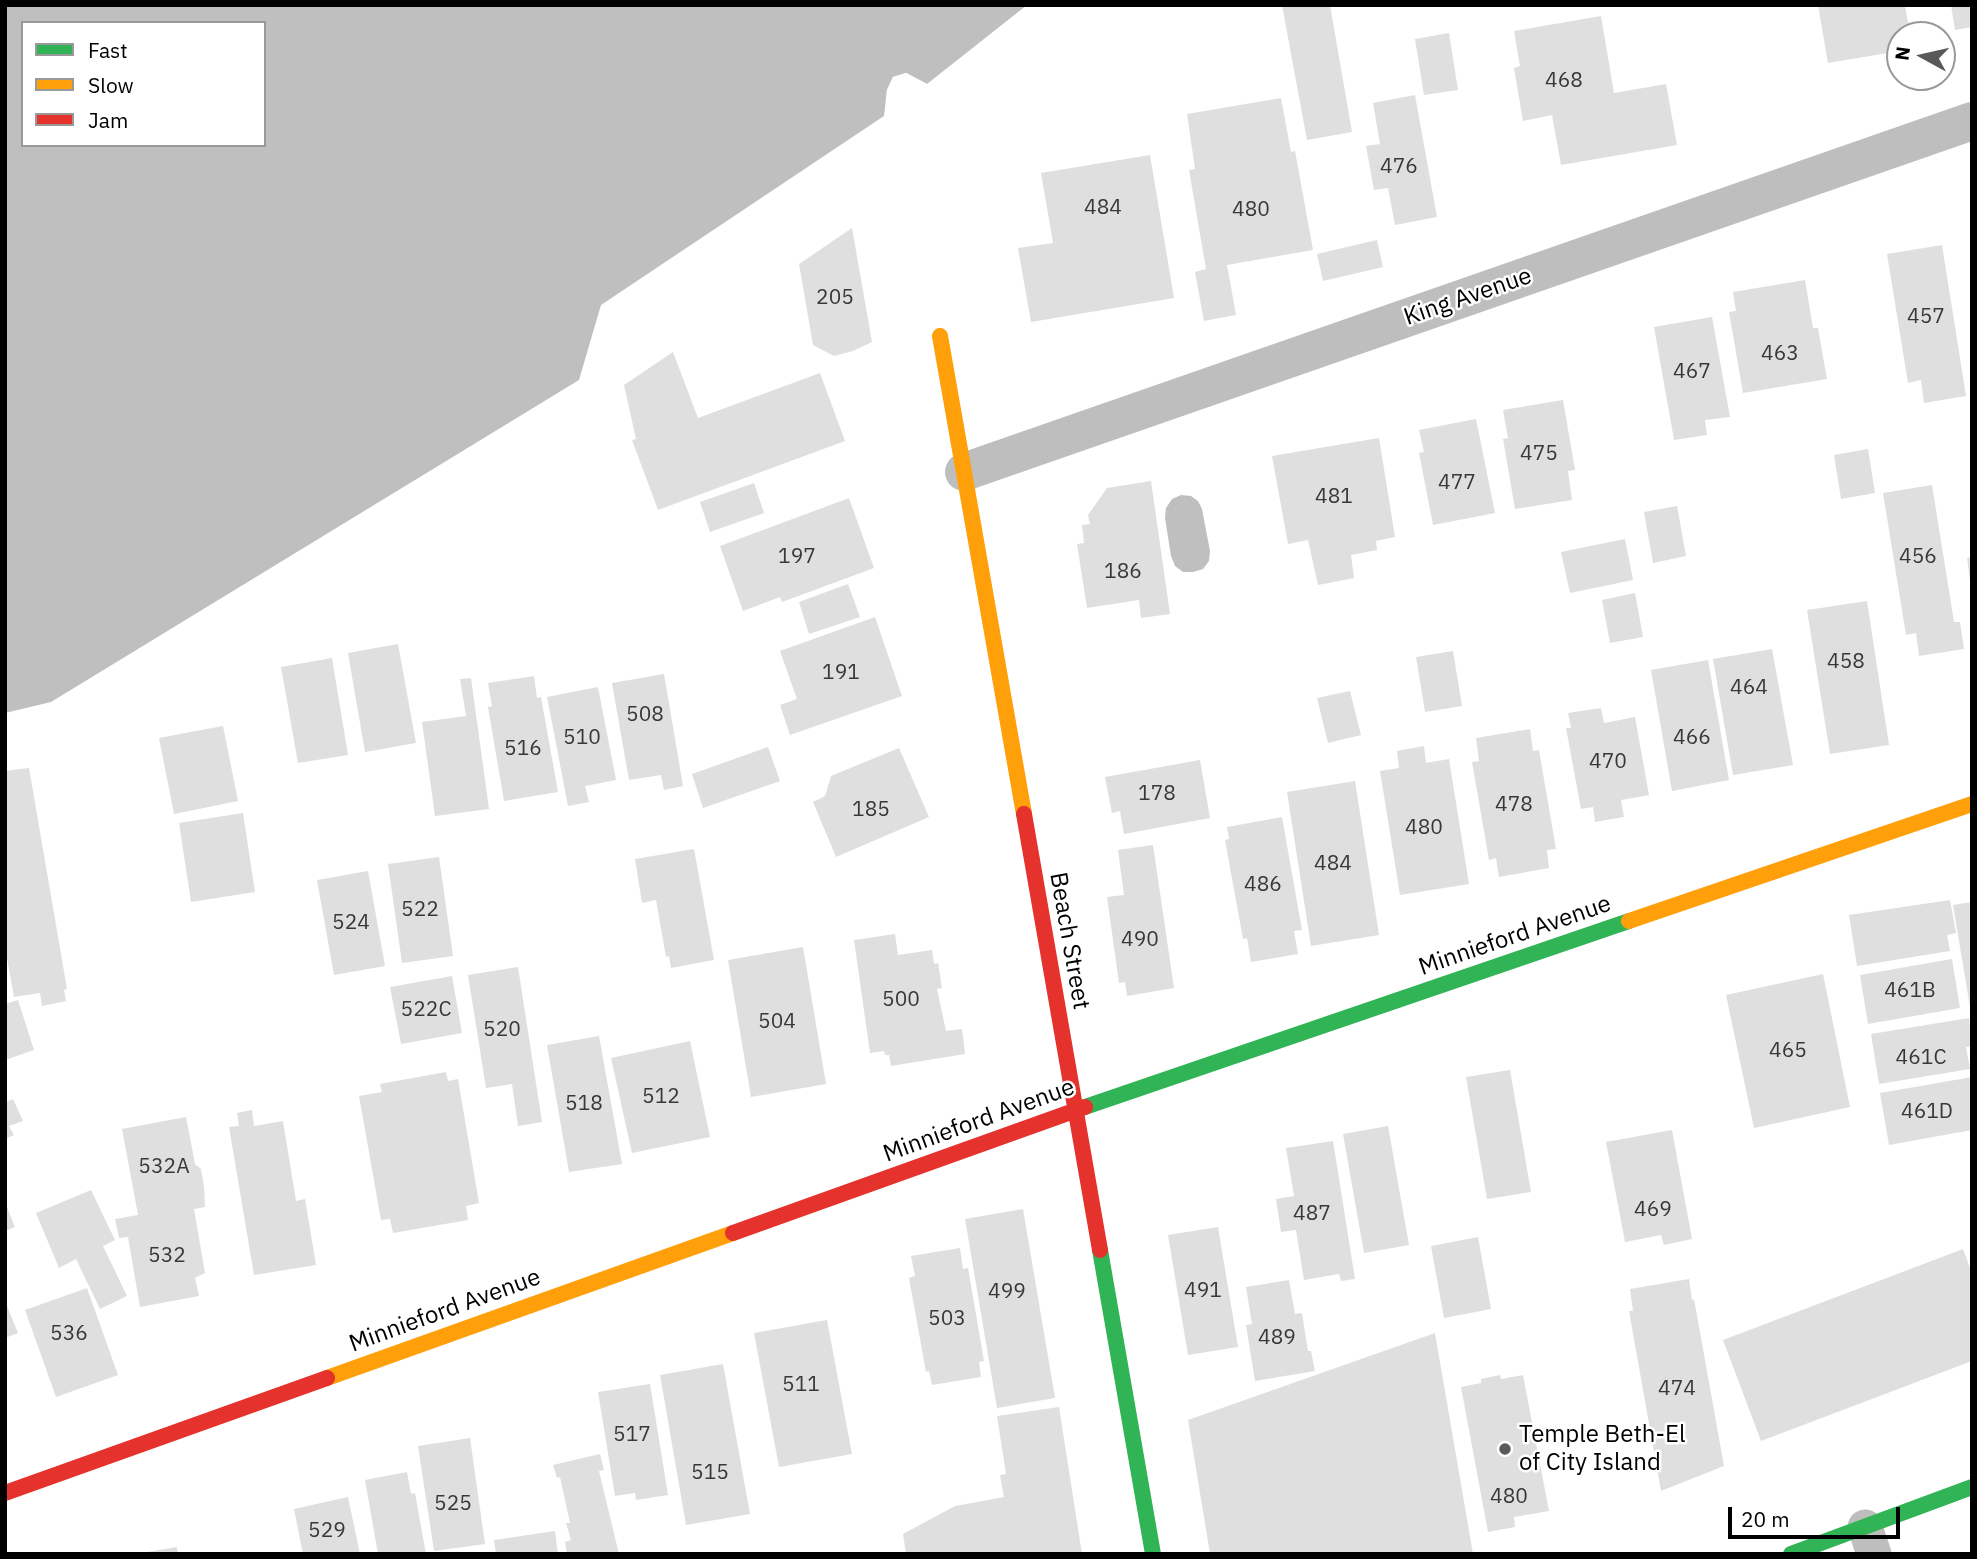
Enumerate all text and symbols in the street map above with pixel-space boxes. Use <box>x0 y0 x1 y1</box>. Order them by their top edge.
legend <box>21 21 266 147</box>
north arrow <box>1886 21 1956 91</box>
text: Fast <box>88 36 128 64</box>
text: N <box>1889 45 1915 62</box>
house number: 468 <box>1545 68 1583 94</box>
text: Slow <box>88 71 134 99</box>
text: Jam <box>88 106 128 134</box>
house number: 476 <box>1380 154 1418 180</box>
house number: 484 <box>1084 195 1122 221</box>
house number: 480 <box>1232 197 1270 223</box>
street label: King Avenue <box>1400 262 1536 332</box>
house number: 205 <box>816 285 854 311</box>
house number: 457 <box>1907 304 1945 330</box>
house number: 463 <box>1761 341 1799 367</box>
house number: 467 <box>1673 359 1711 385</box>
house number: 475 <box>1520 441 1558 467</box>
house number: 477 <box>1438 470 1476 496</box>
house number: 481 <box>1315 484 1353 510</box>
house number: 197 <box>778 544 816 570</box>
house number: 456 <box>1899 544 1937 570</box>
house number: 186 <box>1104 559 1142 585</box>
house number: 458 <box>1827 649 1865 675</box>
house number: 191 <box>822 660 860 686</box>
house number: 464 <box>1730 675 1768 701</box>
house number: 508 <box>626 702 664 728</box>
house number: 510 <box>563 725 601 751</box>
house number: 466 <box>1673 725 1711 751</box>
house number: 516 <box>504 736 542 762</box>
house number: 470 <box>1589 749 1627 775</box>
house number: 178 <box>1138 781 1176 807</box>
house number: 478 <box>1495 792 1533 818</box>
house number: 185 <box>852 797 890 823</box>
house number: 480 <box>1405 815 1443 841</box>
house number: 484 <box>1314 851 1352 877</box>
street label: Beach Street <box>1043 870 1095 1012</box>
house number: 486 <box>1244 872 1282 898</box>
street label: Minnieford Avenue <box>1415 890 1615 982</box>
house number: 522 <box>401 897 439 923</box>
house number: 524 <box>332 910 370 936</box>
house number: 490 <box>1121 927 1159 953</box>
house number: 461B <box>1884 978 1936 1004</box>
house number: 500 <box>882 987 920 1013</box>
house number: 522C <box>401 997 451 1023</box>
house number: 504 <box>758 1009 796 1035</box>
house number: 520 <box>483 1017 521 1043</box>
house number: 465 <box>1769 1038 1807 1064</box>
house number: 461C <box>1896 1045 1946 1071</box>
street label: Minnieford Avenue <box>879 1073 1079 1169</box>
house number: 512 <box>642 1084 680 1110</box>
house number: 518 <box>565 1091 603 1117</box>
house number: 461D <box>1901 1099 1953 1125</box>
house number: 532A <box>138 1154 190 1180</box>
house number: 469 <box>1634 1197 1672 1223</box>
house number: 487 <box>1293 1201 1331 1227</box>
house number: 532 <box>148 1243 186 1269</box>
street label: Minnieford Avenue <box>345 1263 545 1359</box>
house number: 491 <box>1184 1278 1222 1304</box>
house number: 499 <box>988 1279 1026 1305</box>
house number: 503 <box>928 1306 966 1332</box>
house number: 536 <box>50 1321 88 1347</box>
house number: 489 <box>1258 1325 1296 1351</box>
house number: 511 <box>782 1372 820 1398</box>
house number: 474 <box>1658 1376 1696 1402</box>
place label: Temple Beth-El of City Island <box>1519 1421 1686 1477</box>
house number: 517 <box>613 1422 651 1448</box>
marker: Temple Beth-El of City Island <box>1497 1441 1513 1457</box>
house number: 515 <box>691 1460 729 1486</box>
house number: 480 <box>1490 1484 1528 1510</box>
house number: 525 <box>434 1491 472 1517</box>
scale bar <box>1732 1492 1904 1536</box>
text: 20 m <box>1741 1505 1790 1533</box>
house number: 529 <box>308 1518 346 1544</box>

